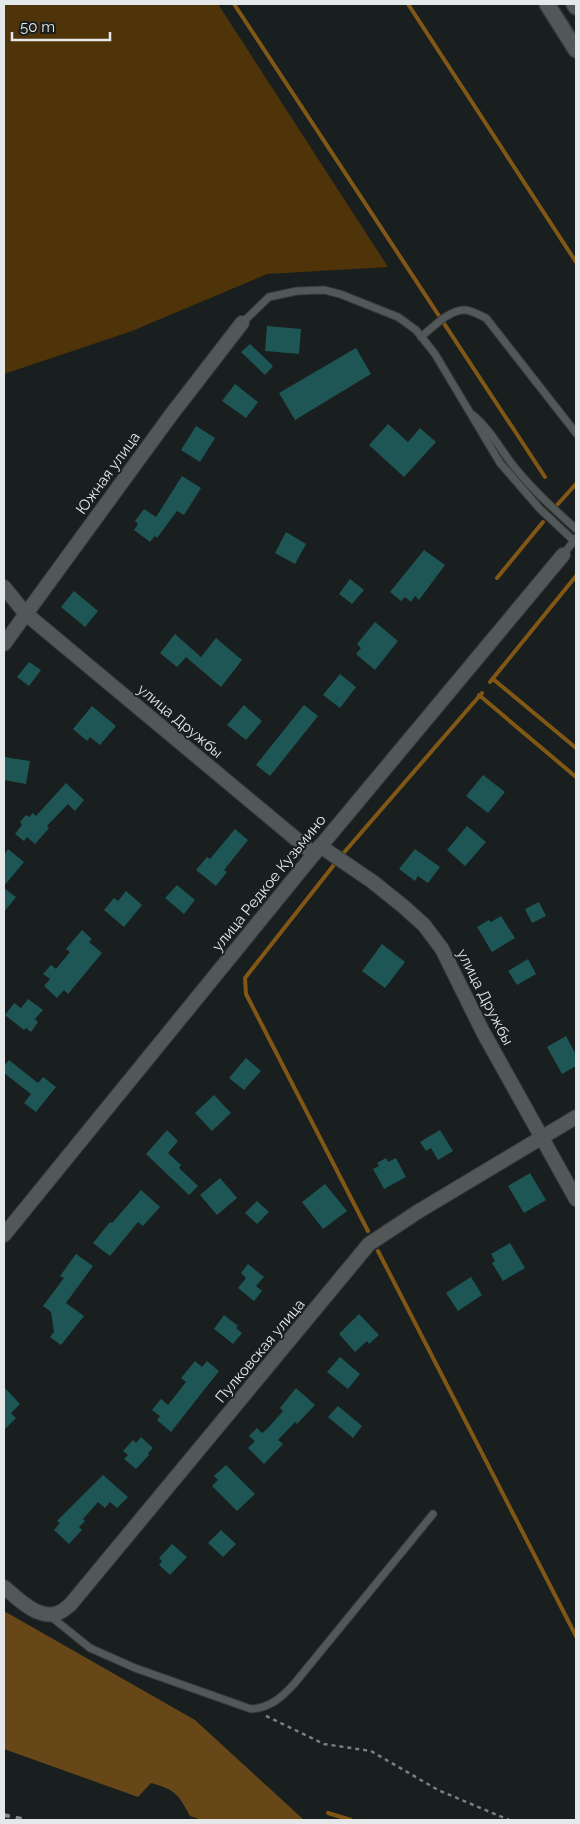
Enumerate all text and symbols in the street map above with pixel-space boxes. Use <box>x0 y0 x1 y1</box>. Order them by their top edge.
scale bar <box>12 10 110 42</box>
text: 50 m <box>20 18 55 36</box>
street label: Южная улица <box>72 428 144 518</box>
street label: улица Дружбы <box>134 680 226 762</box>
street label: улица Редкое Кузьмино <box>208 811 330 955</box>
street label: улица Дружбы <box>453 946 517 1048</box>
street label: Пулковская улица <box>211 1296 309 1406</box>

